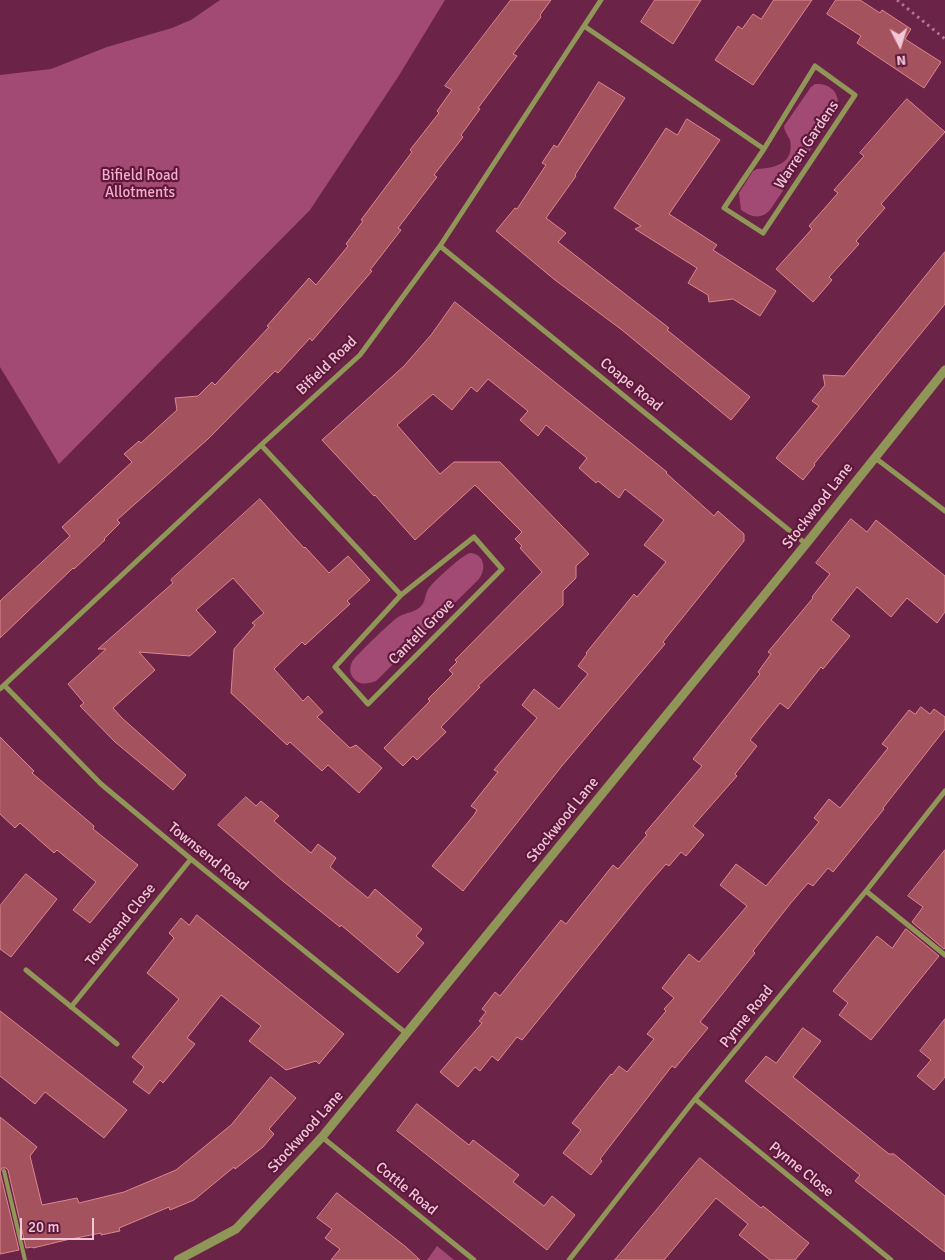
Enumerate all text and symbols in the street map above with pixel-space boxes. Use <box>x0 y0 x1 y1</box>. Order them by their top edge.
north arrow <box>875 20 925 70</box>
text: N <box>896 52 907 69</box>
street label: Warren Gardens <box>771 98 843 192</box>
park label: Bifield Road Allotments <box>102 167 178 202</box>
street label: Bifield Road <box>293 333 361 399</box>
street label: Coape Road <box>596 354 666 416</box>
street label: Stockwood Lane <box>779 459 857 553</box>
street label: Cantell Grove <box>385 595 459 669</box>
street label: Stockwood Lane <box>523 774 603 866</box>
street label: Townsend Road <box>164 819 252 895</box>
street label: Townsend Close <box>82 880 160 970</box>
street label: Pynne Road <box>716 982 778 1052</box>
street label: Stockwood Lane <box>264 1087 348 1177</box>
street label: Pynne Close <box>765 1139 837 1201</box>
street label: Cottle Road <box>371 1159 441 1219</box>
scale bar <box>22 1208 96 1240</box>
text: 20 m <box>28 1218 59 1236</box>

